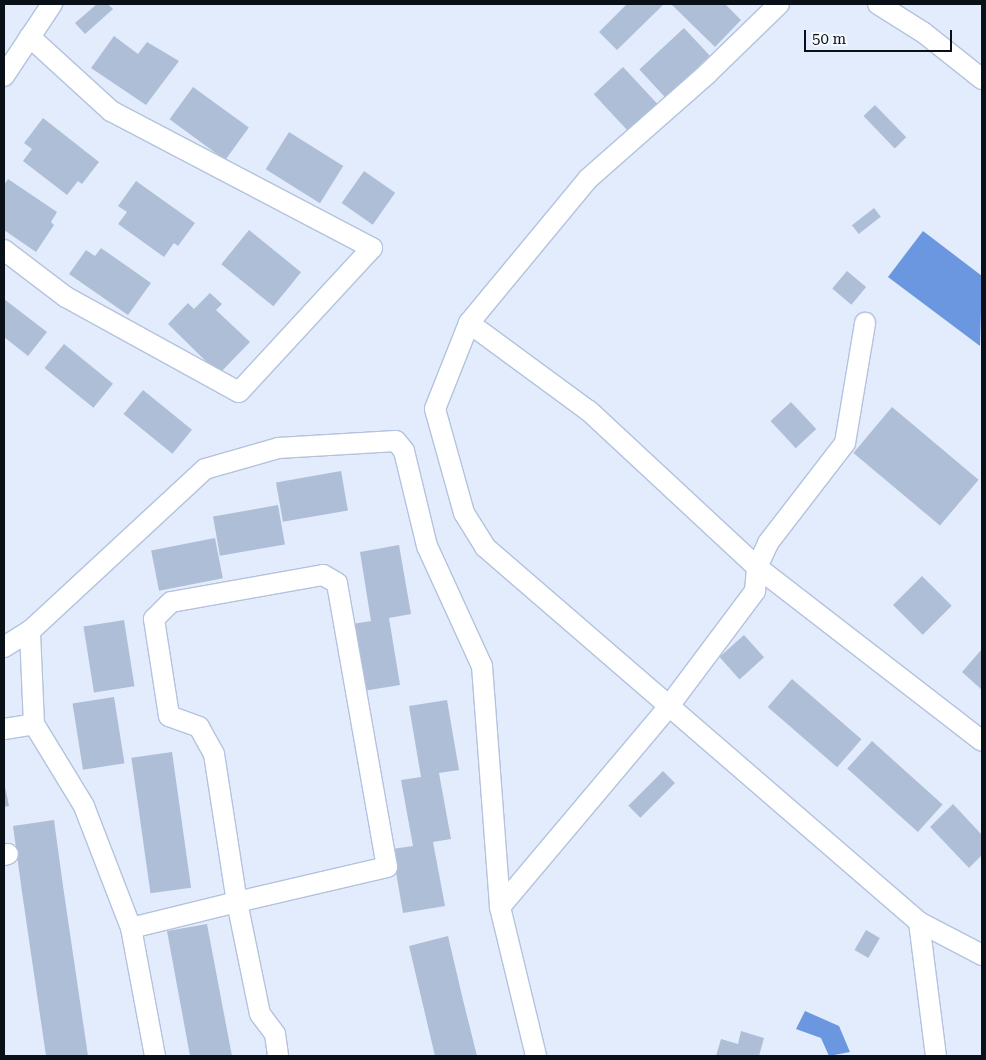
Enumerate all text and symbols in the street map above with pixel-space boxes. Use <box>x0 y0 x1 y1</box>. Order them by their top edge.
scale bar <box>806 20 954 52</box>
text: 50 m <box>812 30 846 48</box>

